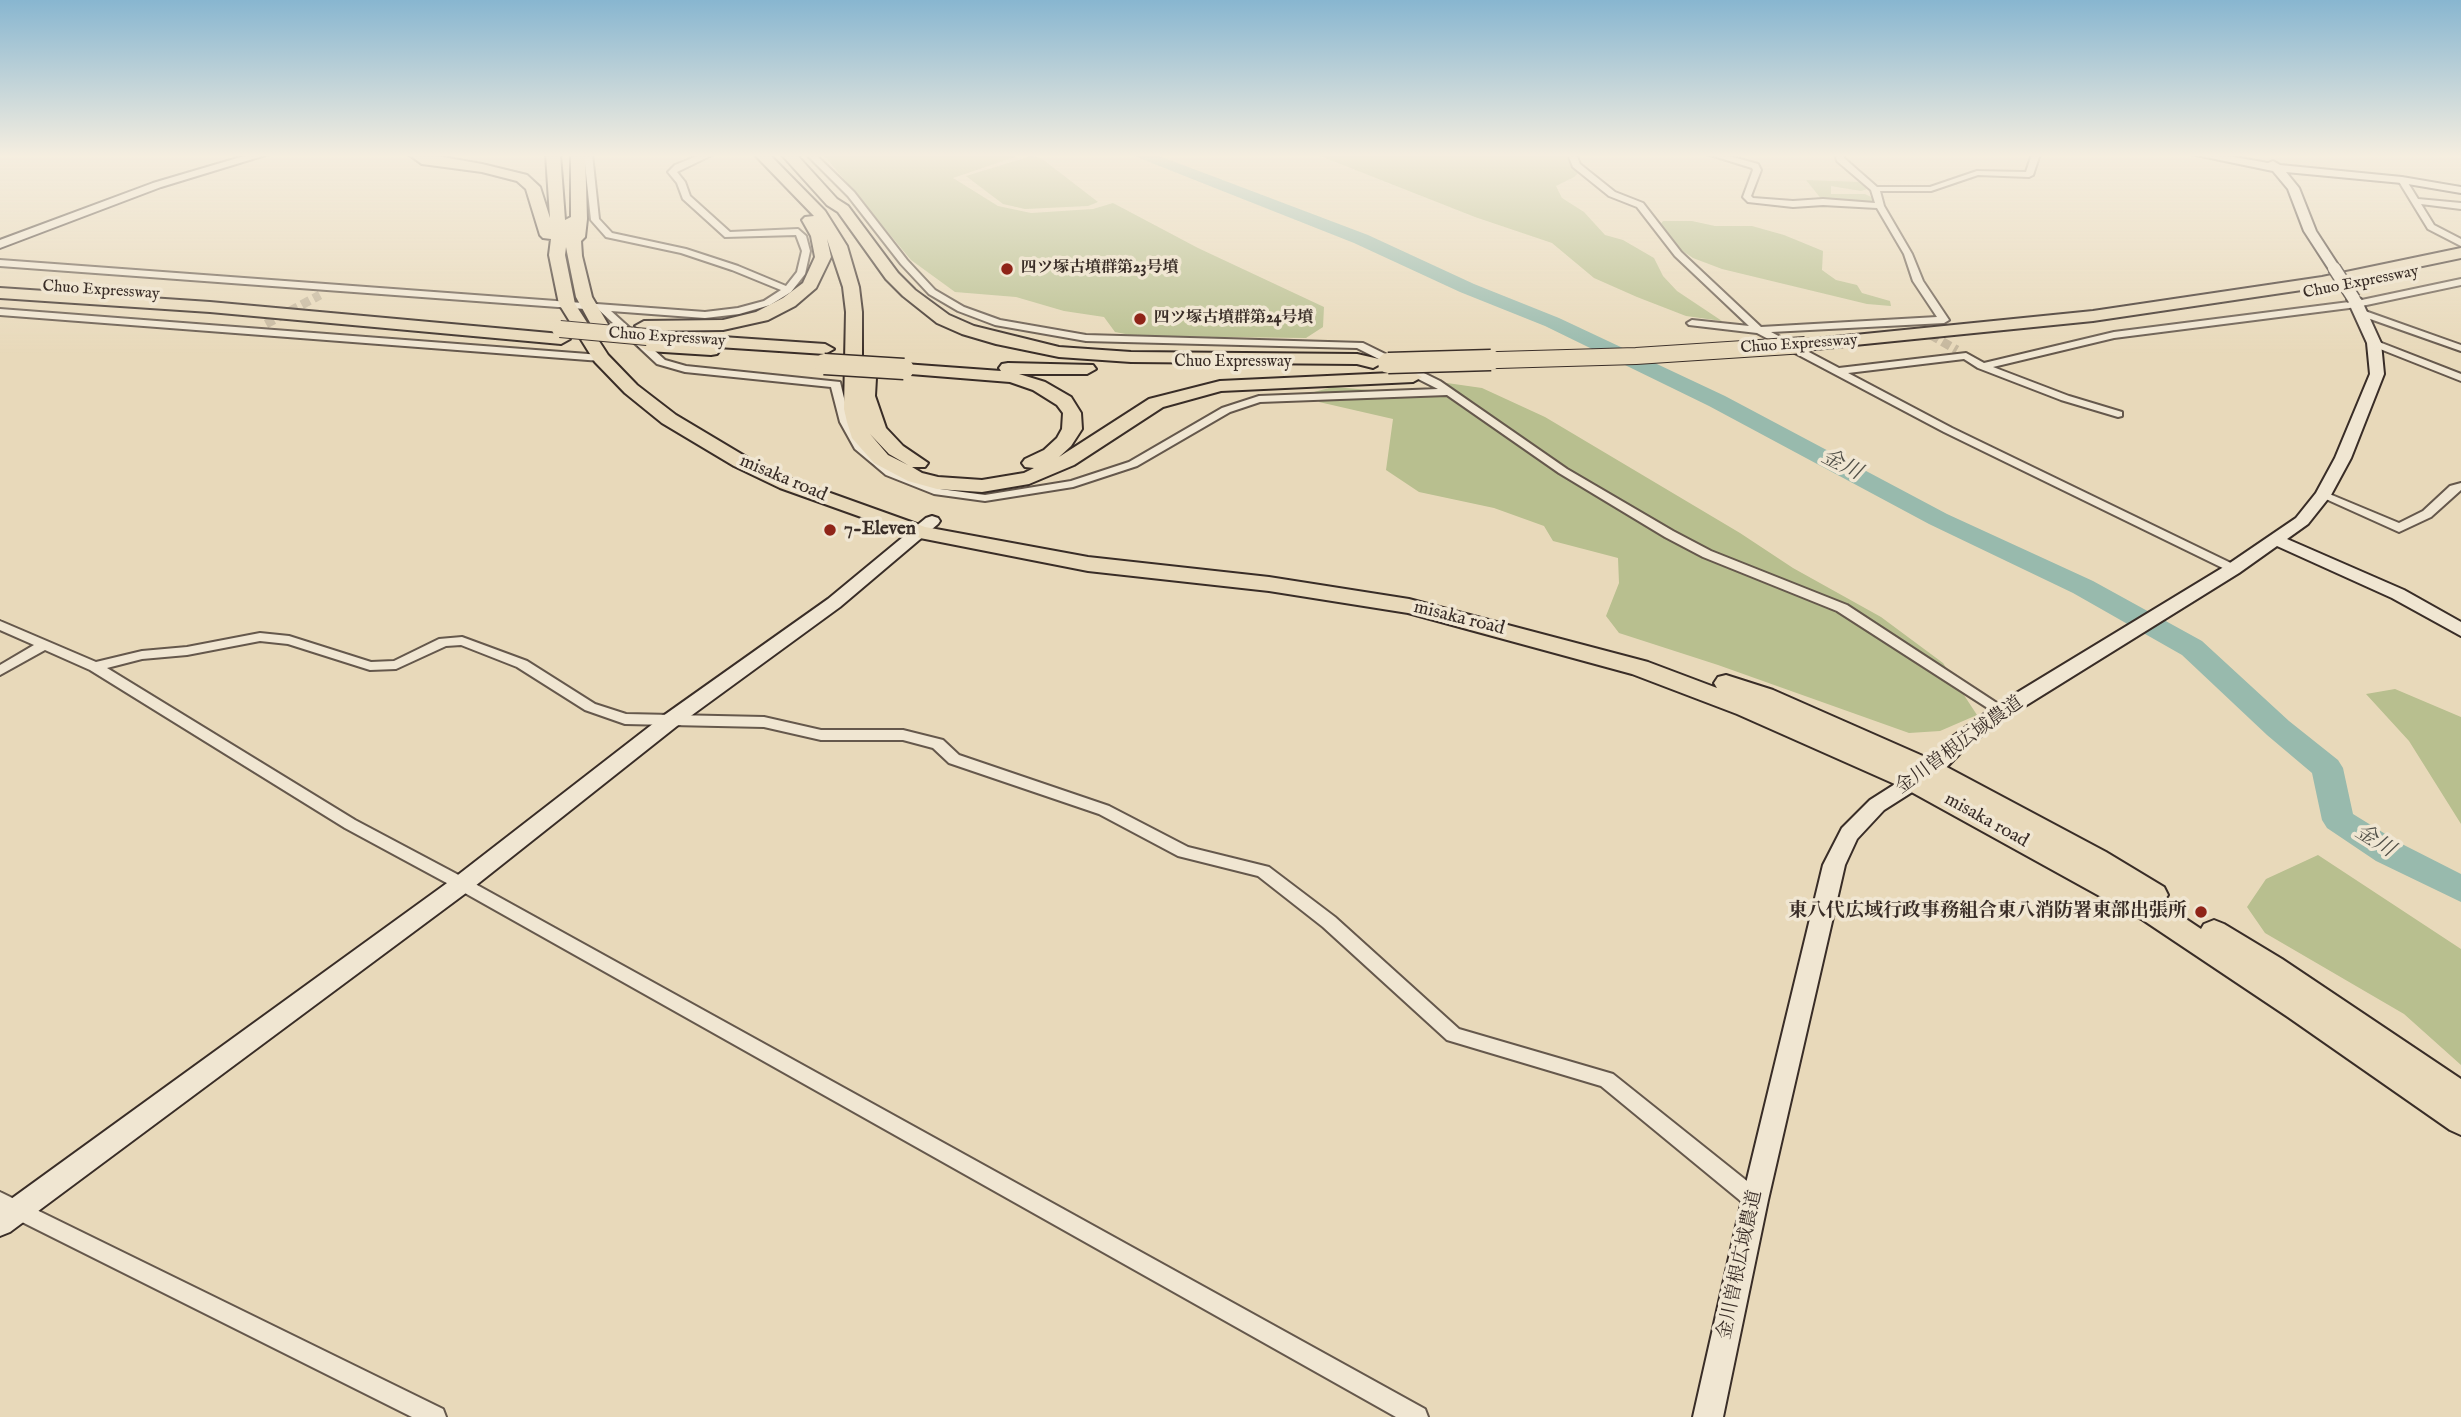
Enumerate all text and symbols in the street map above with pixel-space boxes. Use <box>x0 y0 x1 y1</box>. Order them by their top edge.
place label: 四ツ塚古墳群第23号墳 <box>1021 259 1178 279</box>
marker: 四ツ塚古墳群第23号墳 <box>999 261 1015 277</box>
street label: Chuo Expressway <box>2302 262 2420 304</box>
street label: Chuo Expressway <box>42 277 160 305</box>
place label: 四ツ塚古墳群第24号墳 <box>1154 309 1313 329</box>
marker: 四ツ塚古墳群第24号墳 <box>1132 311 1148 327</box>
street label: Chuo Expressway <box>608 324 726 352</box>
street label: Chuo Expressway <box>1740 331 1858 359</box>
street label: Chuo Expressway <box>1174 353 1292 373</box>
water label: 金川 <box>1817 445 1865 487</box>
street label: misaka road <box>736 450 830 508</box>
place label: 7-Eleven <box>844 519 916 541</box>
marker: 7-Eleven <box>822 522 838 538</box>
street label: misaka road <box>1411 597 1507 641</box>
street label: 金川曽根広域農道 <box>1892 692 2028 800</box>
street label: misaka road <box>1940 789 2032 853</box>
water label: 金川 <box>2350 820 2398 864</box>
place label: 東八代広域行政事務組合東八消防署東部出張所 <box>1788 901 2187 923</box>
marker: 東八代広域行政事務組合東八消防署東部出張所 <box>2193 904 2209 920</box>
street label: 金川曽根広域農道 <box>1714 1188 1768 1342</box>

